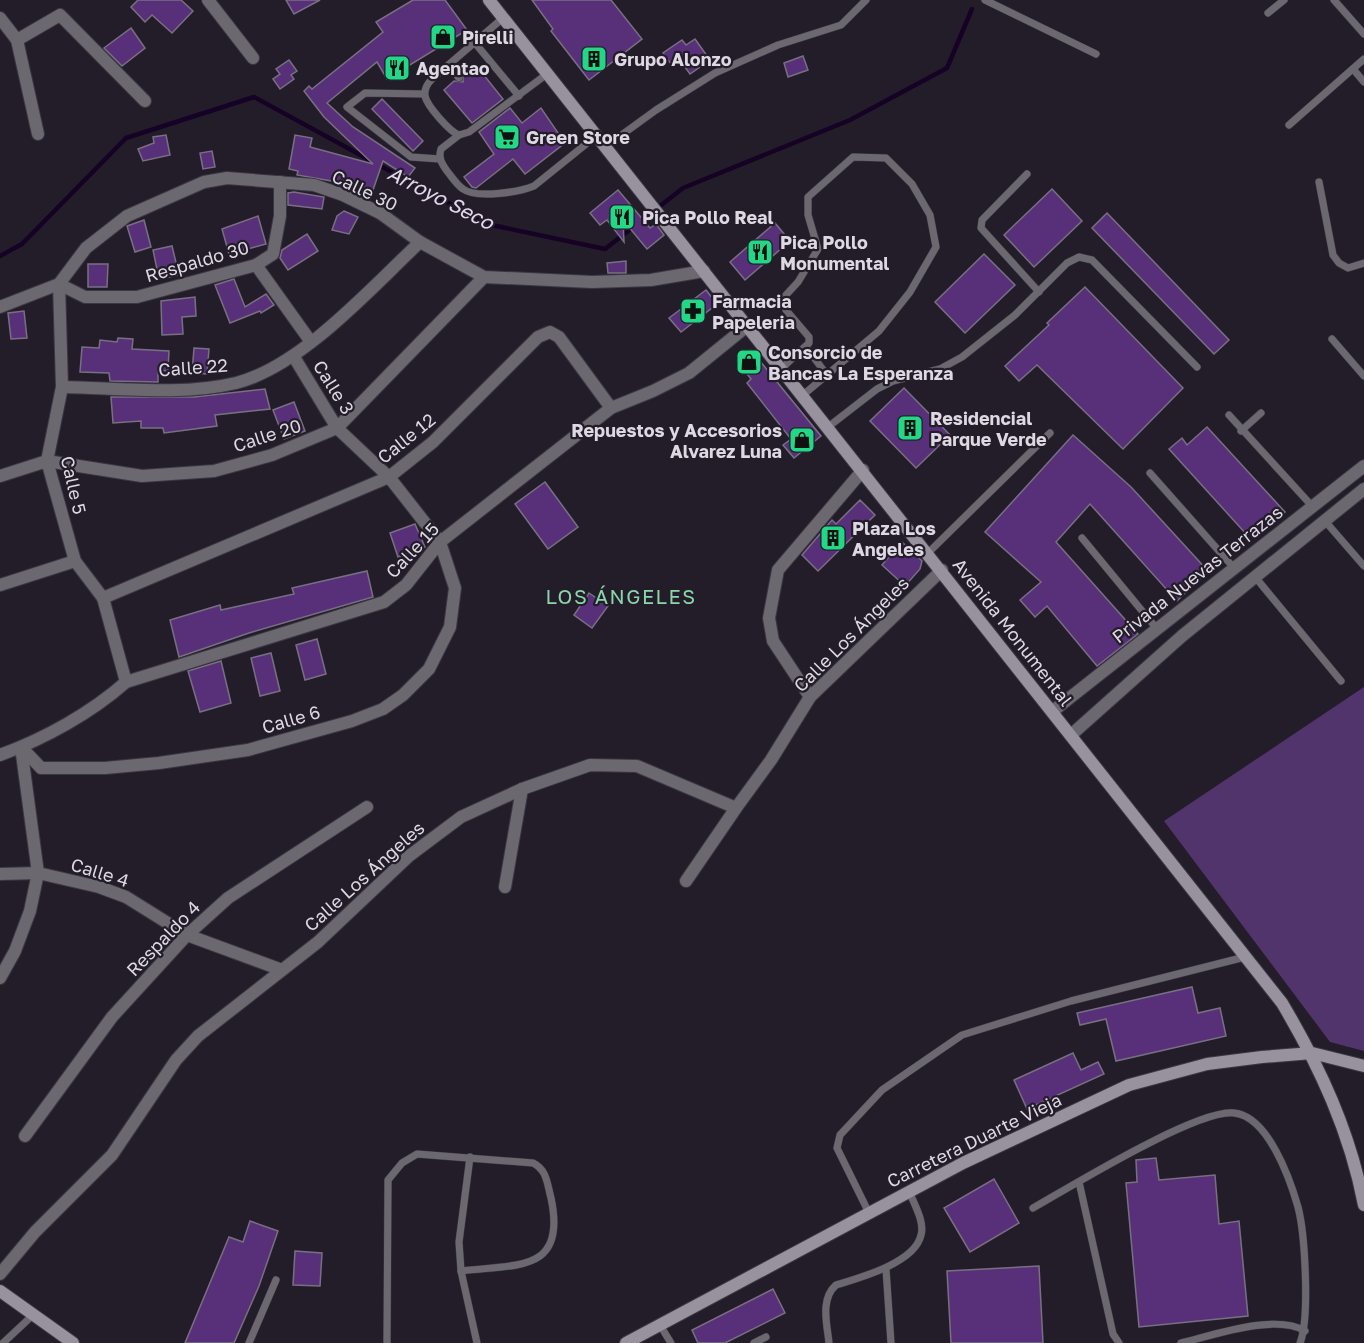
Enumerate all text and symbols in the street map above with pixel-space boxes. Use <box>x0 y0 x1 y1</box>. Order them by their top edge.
shop icon: Pirelli <box>428 22 458 52</box>
place label: Pirelli <box>462 26 513 48</box>
building icon: Grupo Alonzo <box>579 44 609 74</box>
place label: Grupo Alonzo <box>614 48 732 70</box>
restaurant icon: Agentao <box>382 53 412 83</box>
place label: Agentao <box>416 57 490 79</box>
supermarket icon: Green Store <box>492 122 522 152</box>
place label: Green Store <box>526 126 630 148</box>
water label: Arroyo Seco <box>384 160 499 235</box>
street label: Calle 30 <box>329 165 401 215</box>
restaurant icon: Pica Pollo Real <box>607 202 637 232</box>
place label: Pica Pollo Real <box>642 206 774 228</box>
place label: Pica Pollo Monumental <box>780 231 889 274</box>
street label: Respaldo 30 <box>143 236 251 286</box>
restaurant icon: Pica Pollo Monumental <box>745 237 775 267</box>
place label: Farmacia Papeleria <box>712 290 795 333</box>
pharmacy icon: Farmacia Papeleria <box>678 296 708 326</box>
place label: Consorcio de Bancas La Esperanza <box>768 341 953 384</box>
shop icon: Consorcio de Bancas La Esperanza <box>734 347 764 377</box>
street label: Calle 22 <box>158 354 228 380</box>
street label: Calle 3 <box>309 356 359 418</box>
place label: Residencial Parque Verde <box>930 407 1047 450</box>
street label: Calle 12 <box>373 408 439 468</box>
building icon: Residencial Parque Verde <box>895 413 925 443</box>
street label: Calle 20 <box>230 414 304 456</box>
place label: Repuestos y Accesorios Alvarez Luna <box>571 419 782 462</box>
shop icon: Repuestos y Accesorios Alvarez Luna <box>787 425 817 455</box>
street label: Calle 5 <box>57 454 91 516</box>
street label: Privada Nuevas Terrazas <box>1107 501 1287 647</box>
place label: Plaza Los Angeles <box>852 517 936 560</box>
street label: Calle 15 <box>381 518 443 582</box>
building icon: Plaza Los Angeles <box>818 523 848 553</box>
street label: Avenida Monumental <box>948 554 1078 710</box>
street label: Calle Los Ángeles <box>789 572 913 696</box>
district label: LOS ÁNGELES <box>546 584 697 608</box>
street label: Calle 6 <box>259 700 323 738</box>
street label: Calle Los Ángeles <box>299 816 429 936</box>
street label: Calle 4 <box>68 853 132 891</box>
street label: Respaldo 4 <box>122 896 204 980</box>
street label: Carretera Duarte Vieja <box>883 1088 1065 1192</box>

